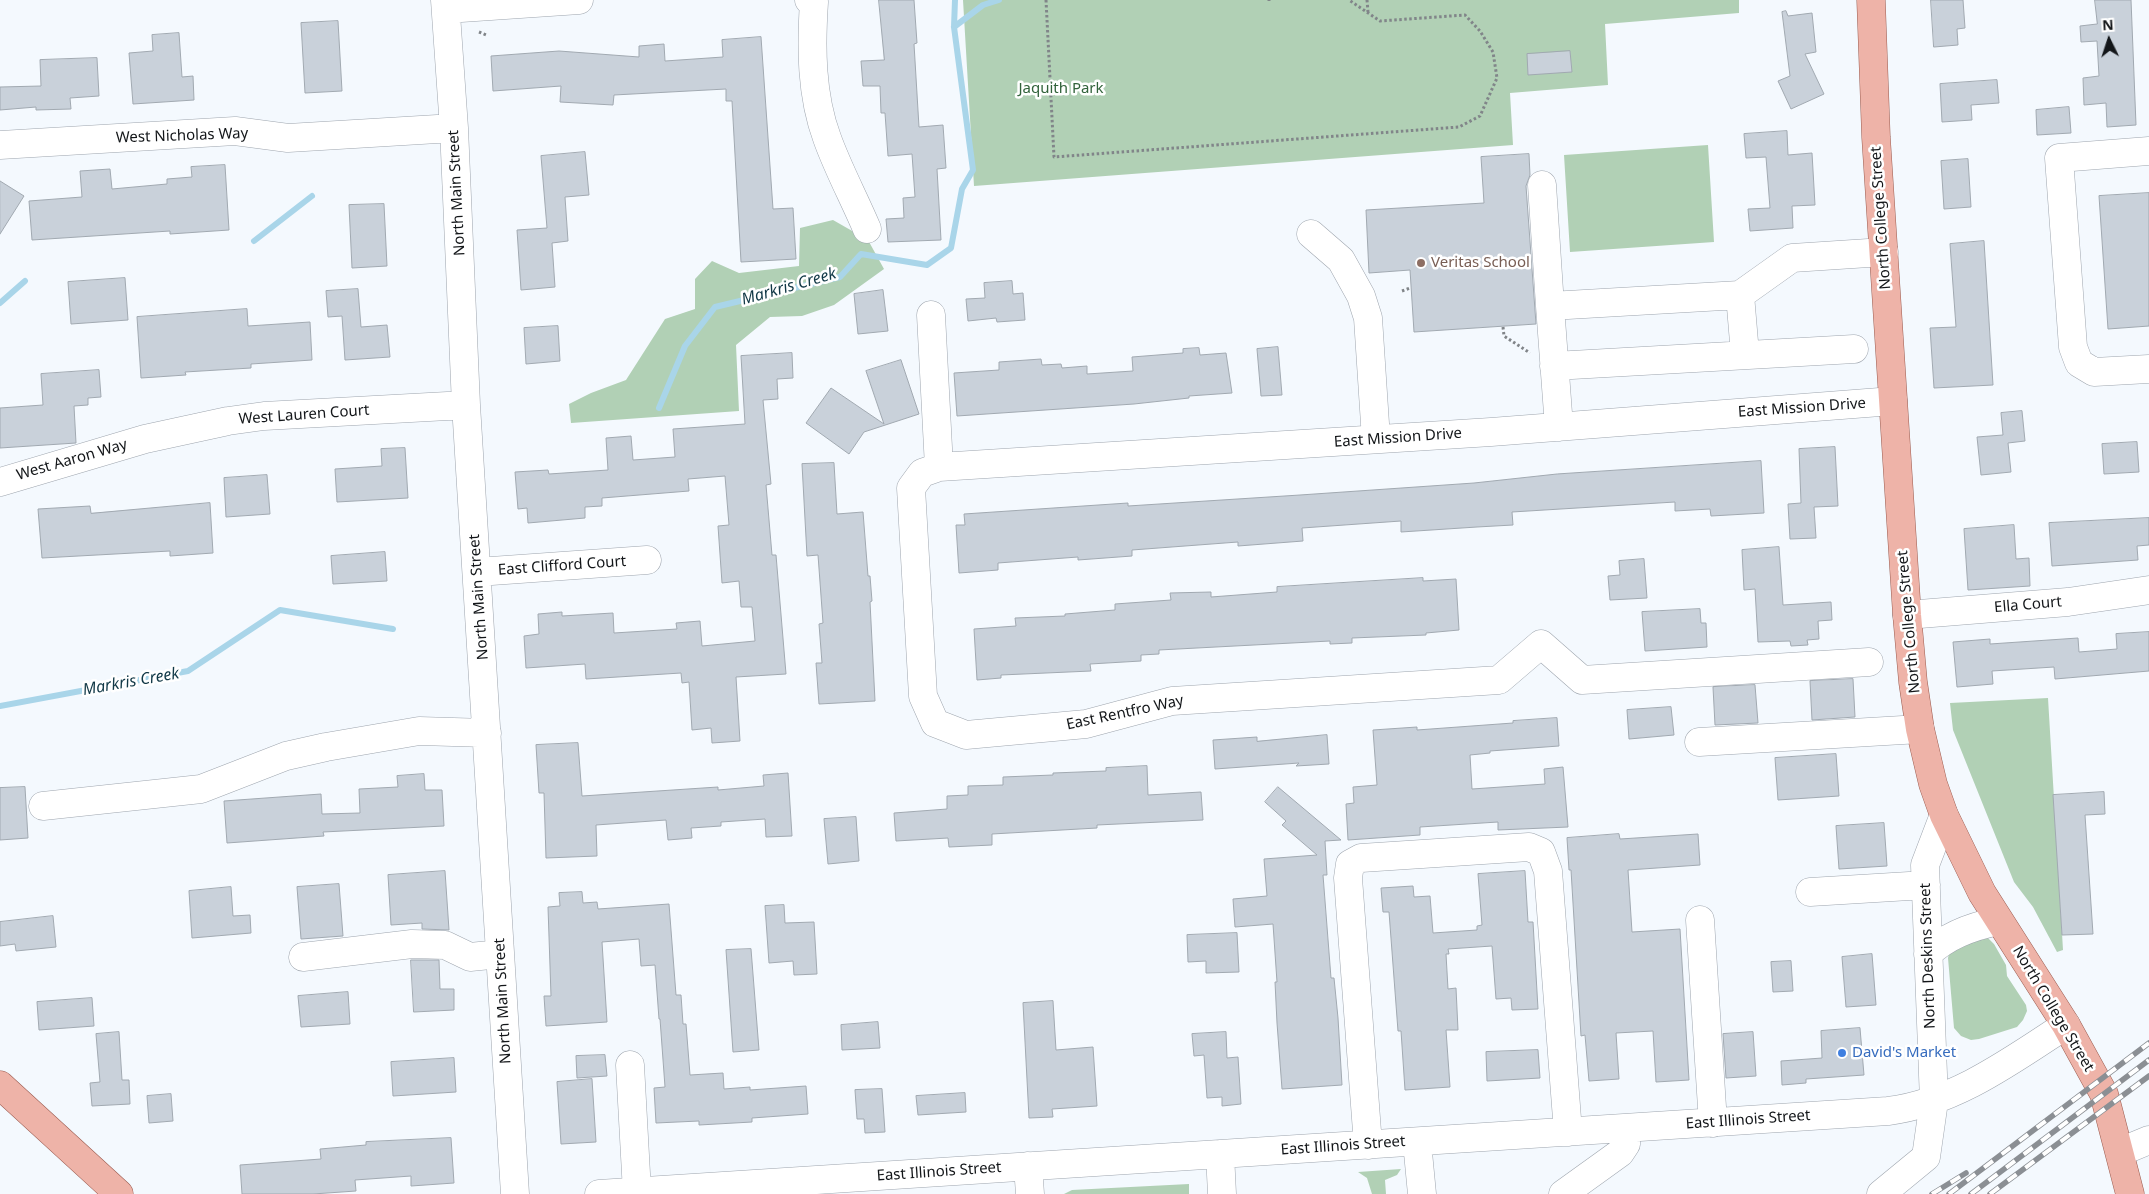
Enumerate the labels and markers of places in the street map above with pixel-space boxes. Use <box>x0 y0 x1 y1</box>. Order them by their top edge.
place label: Veritas School <box>1431 254 1530 272</box>
marker: Veritas School <box>1415 257 1427 269</box>
place label: David's Market <box>1852 1044 1956 1062</box>
marker: David's Market <box>1836 1047 1848 1059</box>

